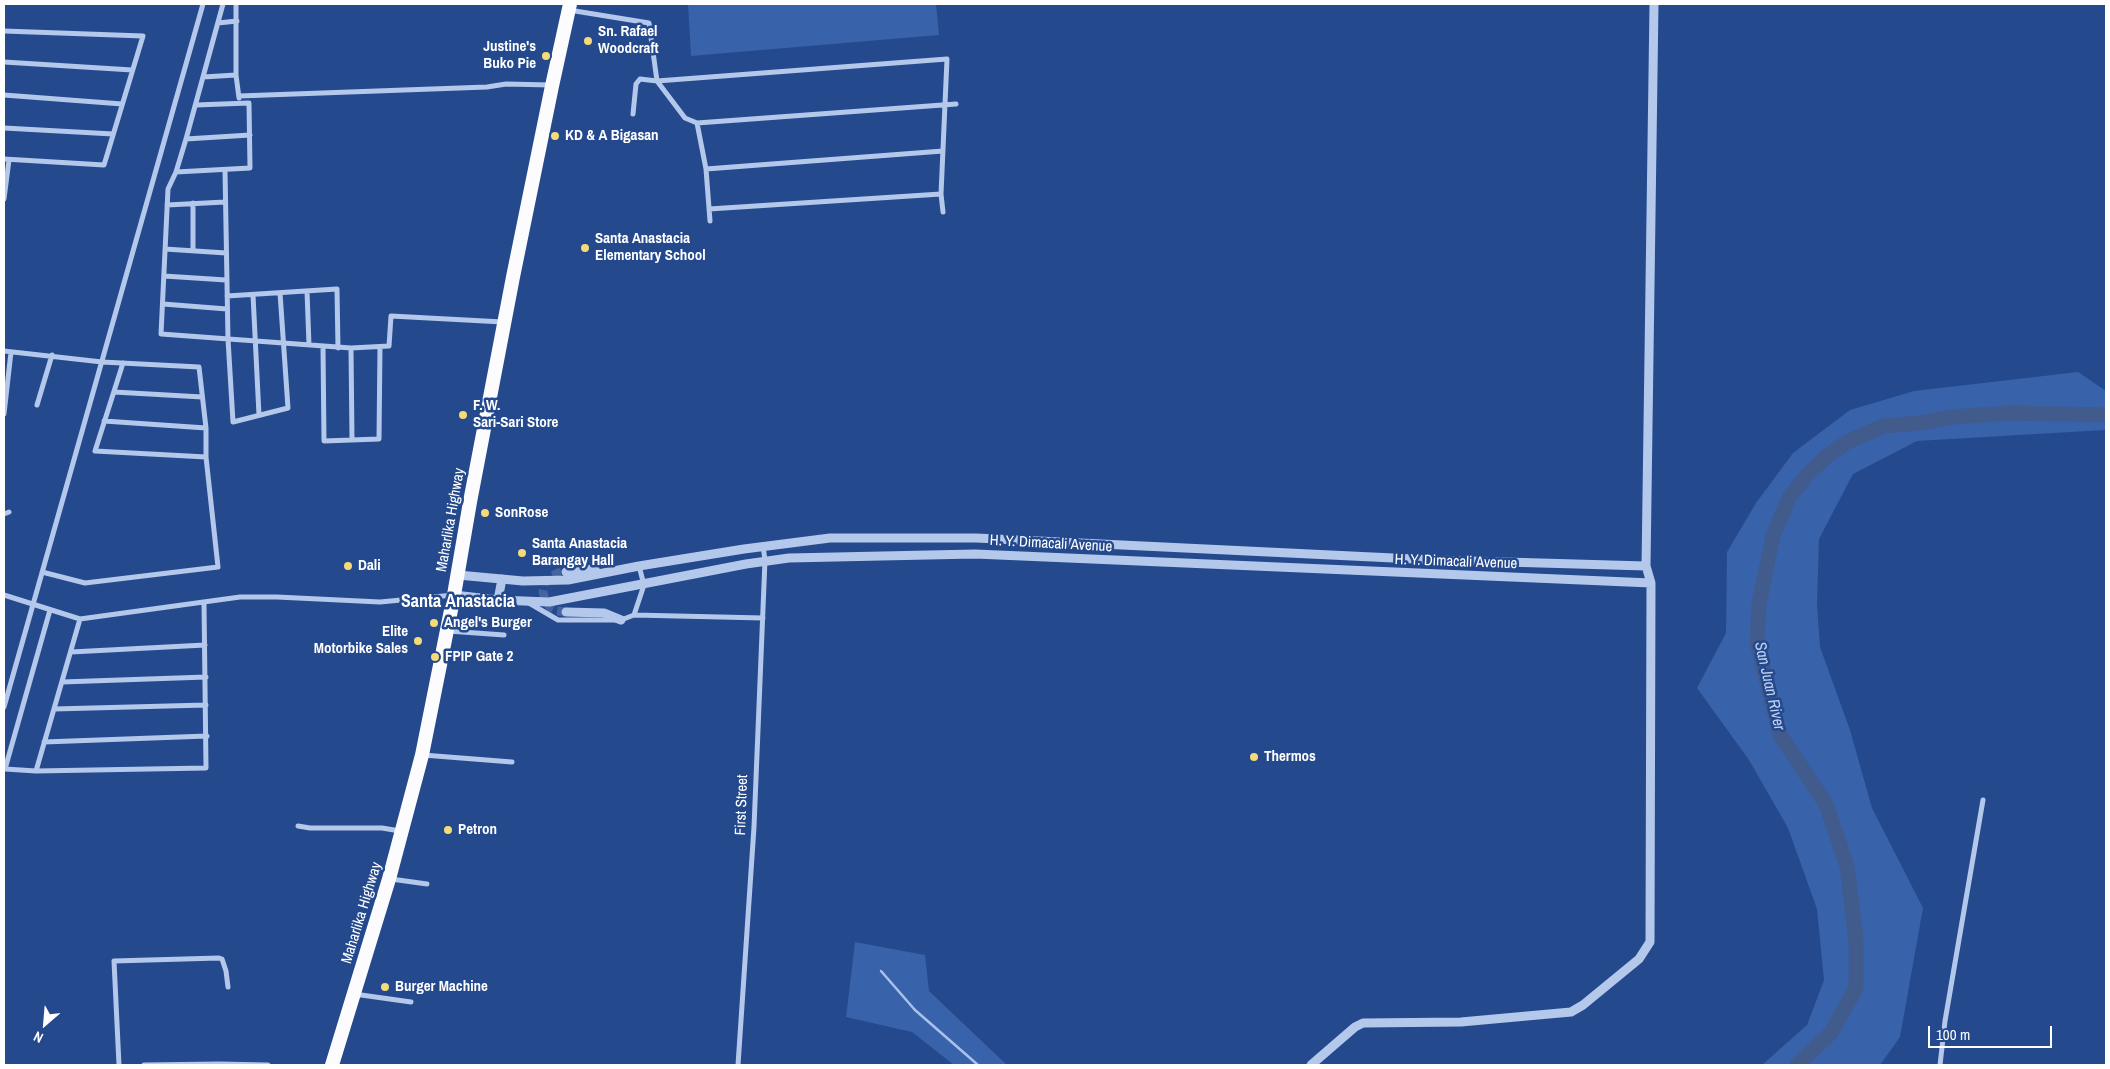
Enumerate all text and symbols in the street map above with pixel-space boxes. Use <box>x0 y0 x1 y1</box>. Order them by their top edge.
place label: Sn. Rafael Woodcraft <box>598 23 659 58</box>
marker: Sn. Rafael Woodcraft <box>582 35 594 47</box>
place label: Justine's Buko Pie <box>483 38 536 73</box>
marker: Justine's Buko Pie <box>540 50 552 62</box>
place label: KD & A Bigasan <box>565 127 659 145</box>
marker: KD & A Bigasan <box>549 130 561 142</box>
place label: Santa Anastacia Elementary School <box>595 230 706 265</box>
marker: Santa Anastacia Elementary School <box>579 242 591 254</box>
place label: F. W. Sari-Sari Store <box>473 397 558 432</box>
marker: F. W. Sari-Sari Store <box>457 409 469 421</box>
street label: Maharlika Highway <box>433 467 469 573</box>
place label: SonRose <box>495 504 548 522</box>
marker: SonRose <box>479 507 491 519</box>
street label: H. Y. Dimacali Avenue <box>989 532 1113 556</box>
place label: Santa Anastacia Barangay Hall <box>532 535 627 570</box>
marker: Santa Anastacia Barangay Hall <box>516 547 528 559</box>
street label: H. Y. Dimacali Avenue <box>1394 551 1518 573</box>
place label: Dali <box>358 557 381 575</box>
marker: Dali <box>342 560 354 572</box>
district label: Santa Anastacia <box>401 591 515 613</box>
place label: Angel's Burger <box>444 614 532 632</box>
marker: Angel's Burger <box>428 617 440 629</box>
place label: Elite Motorbike Sales <box>314 623 408 658</box>
marker: Elite Motorbike Sales <box>412 635 424 647</box>
water label: San Juan River <box>1749 640 1789 732</box>
place label: FPIP Gate 2 <box>445 648 513 666</box>
marker: FPIP Gate 2 <box>429 651 441 663</box>
place label: Thermos <box>1264 748 1316 766</box>
marker: Thermos <box>1248 751 1260 763</box>
street label: First Street <box>732 774 752 836</box>
place label: Petron <box>458 821 497 839</box>
marker: Petron <box>442 824 454 836</box>
street label: Maharlika Highway <box>338 860 386 966</box>
place label: Burger Machine <box>395 978 488 996</box>
marker: Burger Machine <box>379 981 391 993</box>
north arrow <box>20 999 70 1049</box>
scale bar <box>1930 1016 2054 1048</box>
text: 100 m <box>1936 1024 1970 1045</box>
text: N <box>30 1027 46 1047</box>

